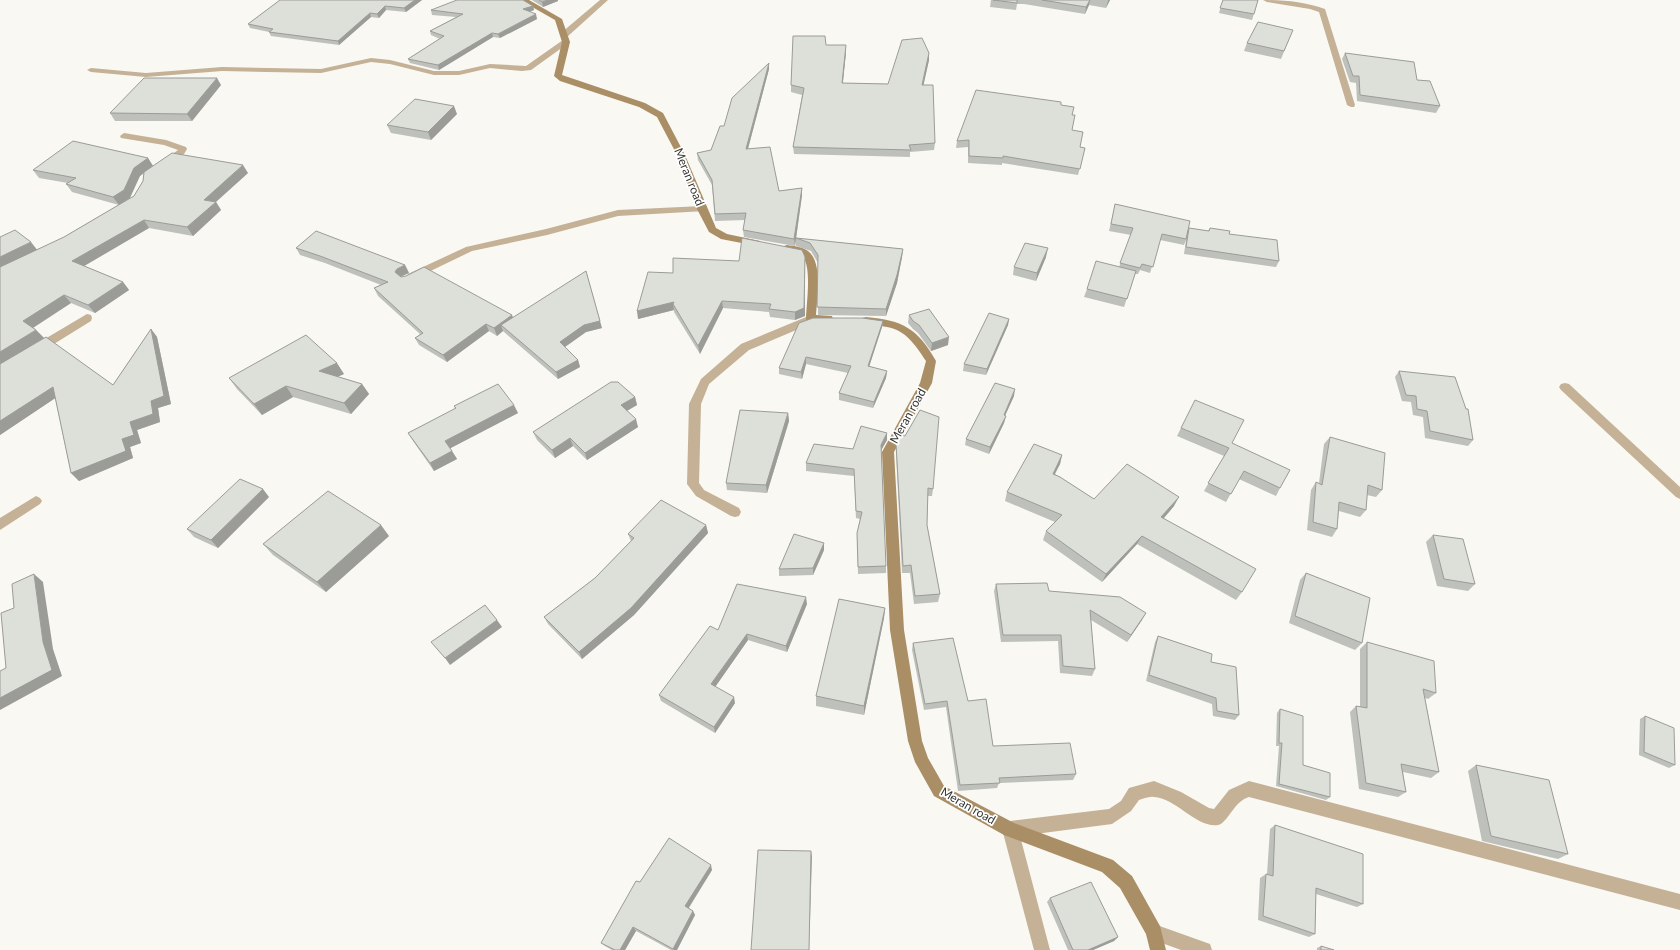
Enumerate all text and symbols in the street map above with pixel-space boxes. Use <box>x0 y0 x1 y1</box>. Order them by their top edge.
street label: Meran road <box>671 146 708 208</box>
street label: Meran road <box>886 385 929 446</box>
street label: Meran road <box>938 784 998 827</box>

